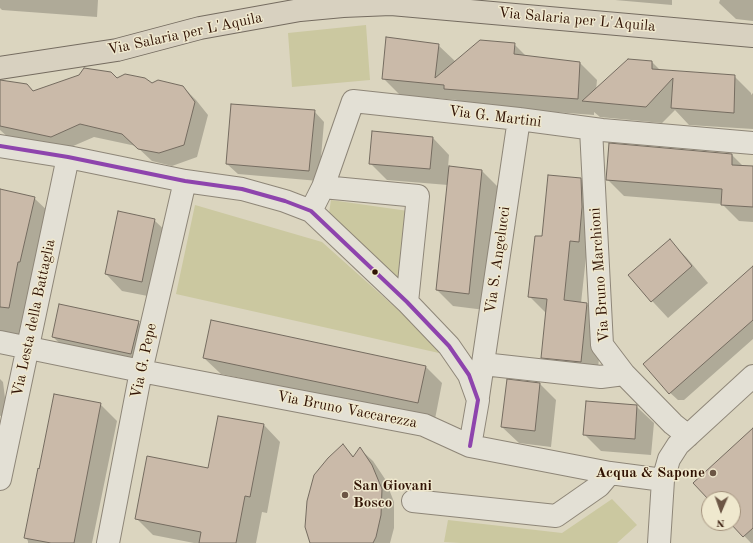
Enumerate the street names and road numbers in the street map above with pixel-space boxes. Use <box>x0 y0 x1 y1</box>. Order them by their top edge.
street label: Via Salaria per L'Aquila <box>498 4 656 36</box>
street label: Via Salaria per L'Aquila <box>106 9 264 59</box>
street label: Via G. Martini <box>448 102 542 132</box>
street label: Via S. Angelucci <box>482 205 514 315</box>
street label: Via Bruno Marchioni <box>586 207 614 343</box>
street label: Via Lesta della Battaglia <box>8 238 60 398</box>
street label: Via G. Pepe <box>127 322 161 400</box>
street label: Via Bruno Vaccarezza <box>275 388 419 432</box>

